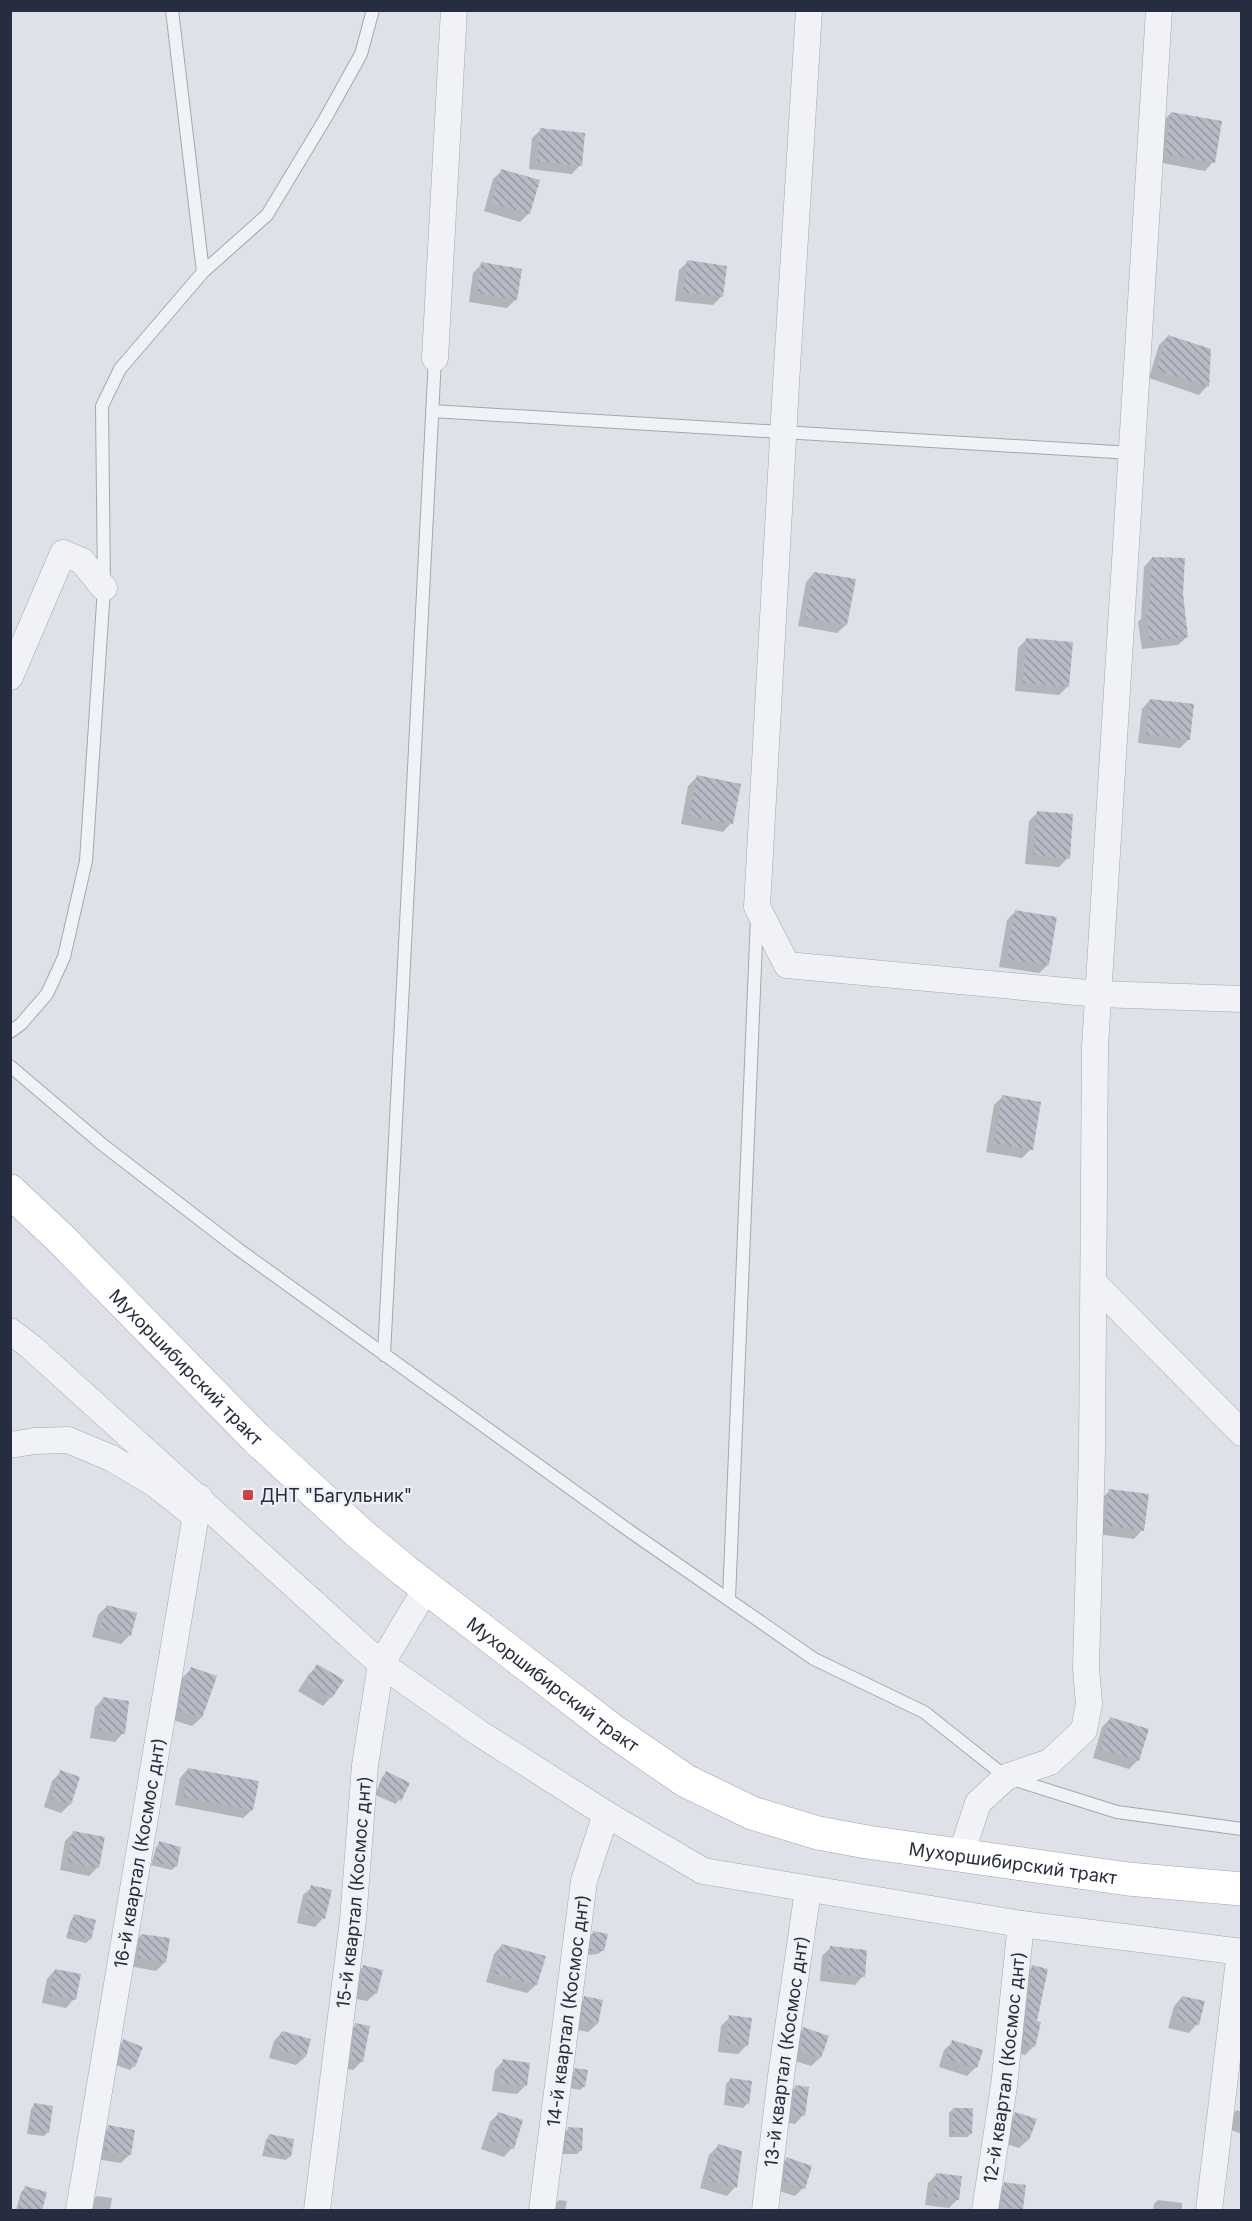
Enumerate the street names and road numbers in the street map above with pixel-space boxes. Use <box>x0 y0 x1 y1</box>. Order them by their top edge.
street label: Мухоршибирский тракт <box>105 1284 268 1450</box>
street label: Мухоршибирский тракт <box>463 1612 644 1756</box>
street label: 16-й квартал (Космос днт) <box>109 1736 169 1970</box>
street label: 15-й квартал (Космос днт) <box>332 1775 375 2009</box>
street label: Мухоршибирский тракт <box>908 1838 1119 1888</box>
street label: 14-й квартал (Космос днт) <box>542 1893 593 2128</box>
street label: 13-й квартал (Космос днт) <box>760 1934 812 2168</box>
street label: 12-й квартал (Космос днт) <box>979 1950 1029 2185</box>

